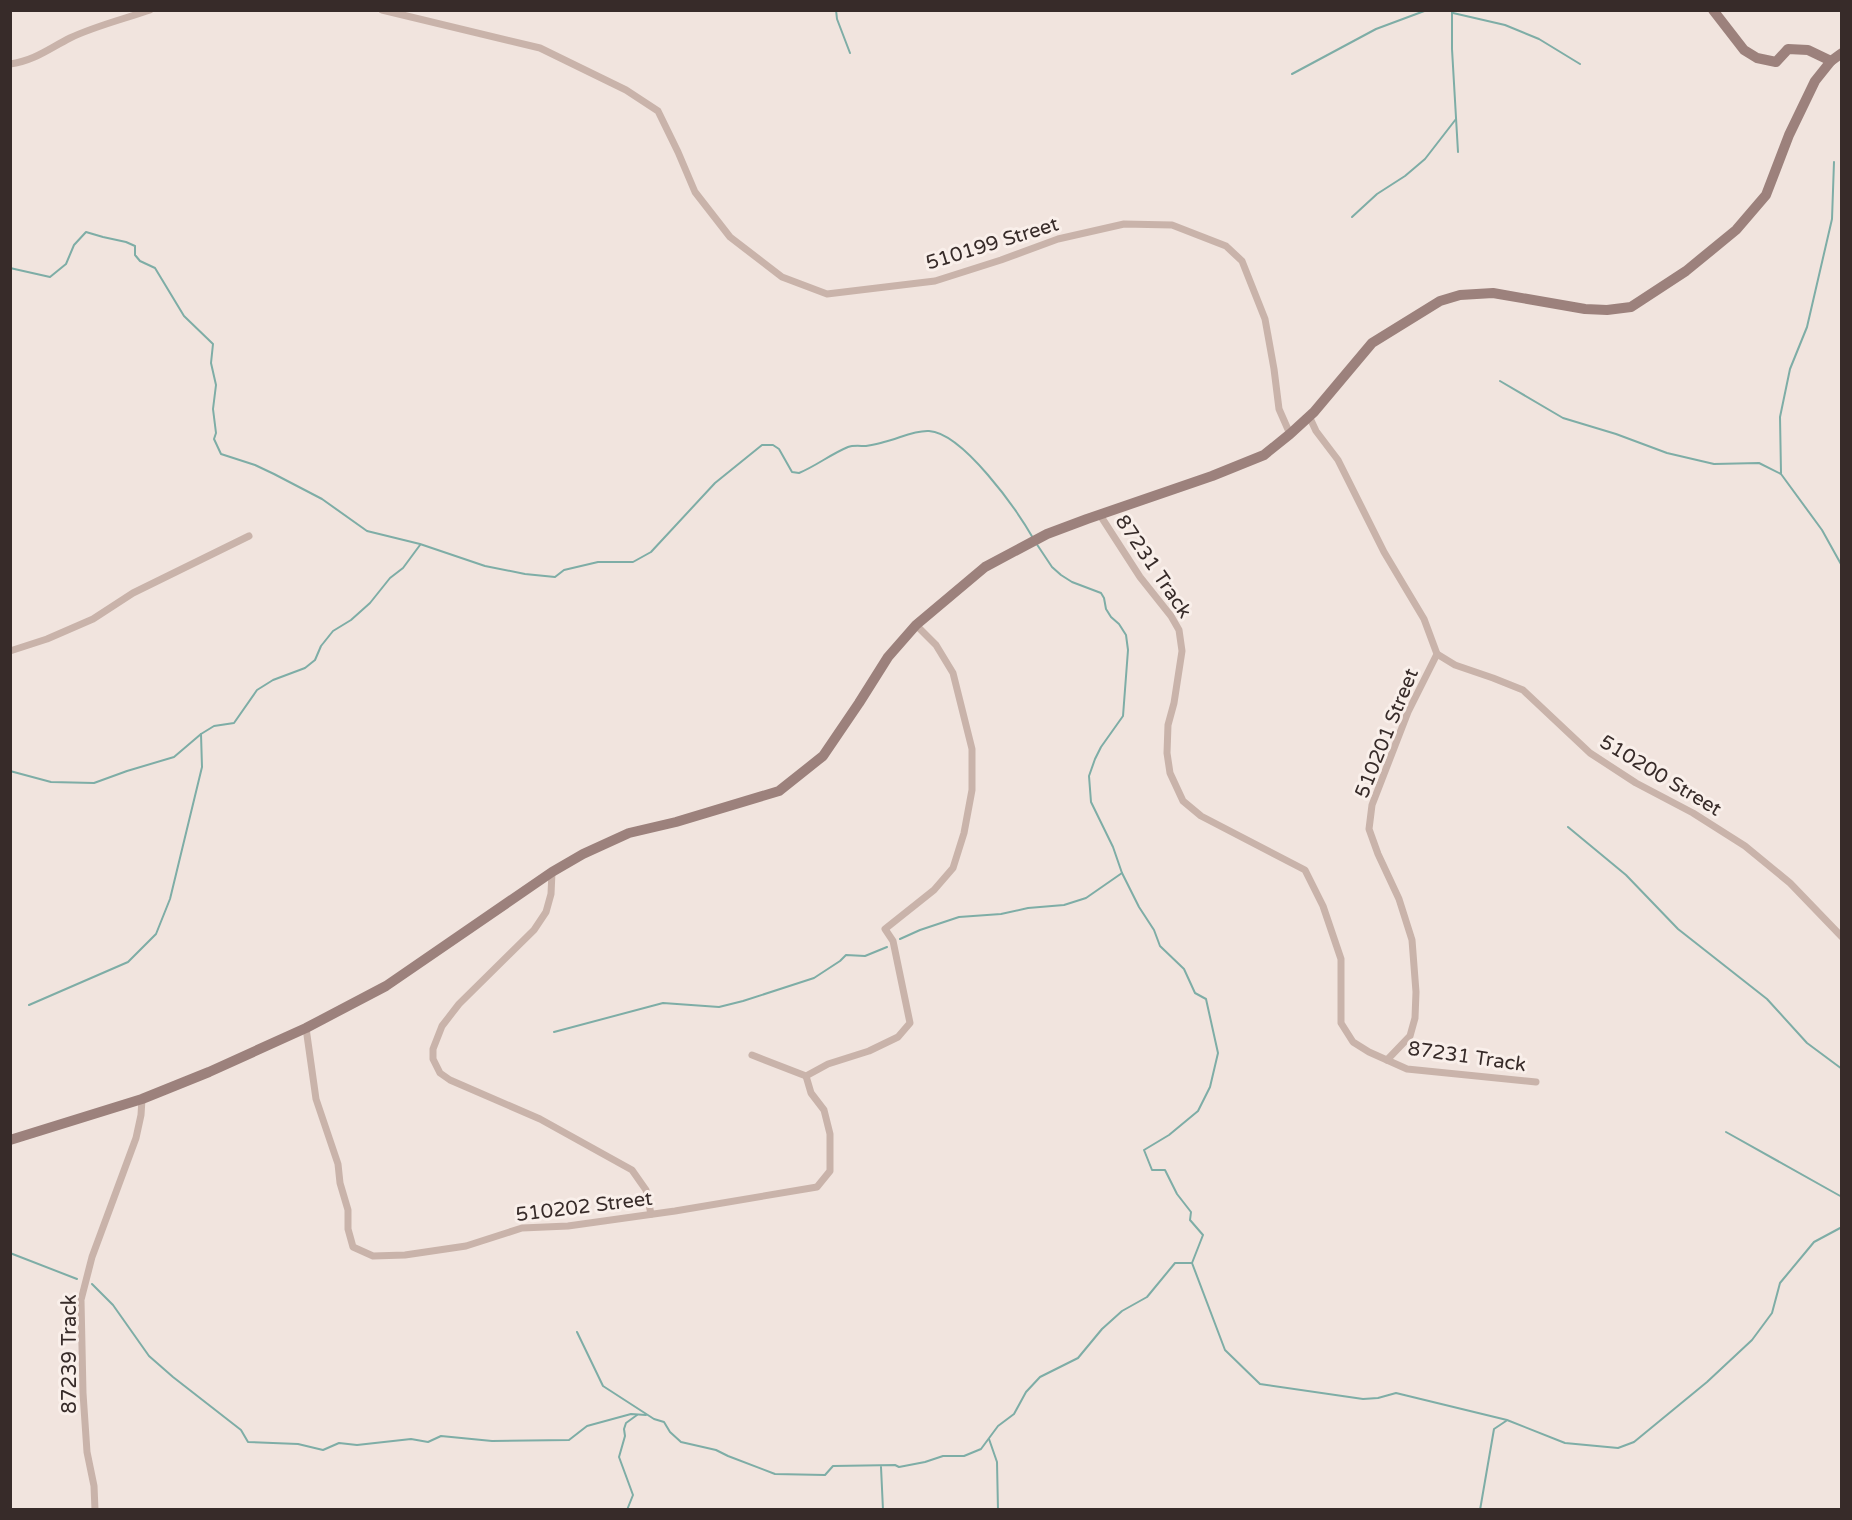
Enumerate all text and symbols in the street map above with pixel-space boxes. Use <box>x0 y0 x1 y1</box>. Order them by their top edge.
street label: 510199 Street <box>923 212 1062 276</box>
street label: 87231 Track <box>1110 510 1197 623</box>
street label: 510201 Street <box>1350 665 1424 802</box>
street label: 510200 Street <box>1595 730 1726 822</box>
street label: 87231 Track <box>1406 1037 1528 1077</box>
street label: 510202 Street <box>514 1187 654 1227</box>
street label: 87239 Track <box>58 1294 82 1414</box>

